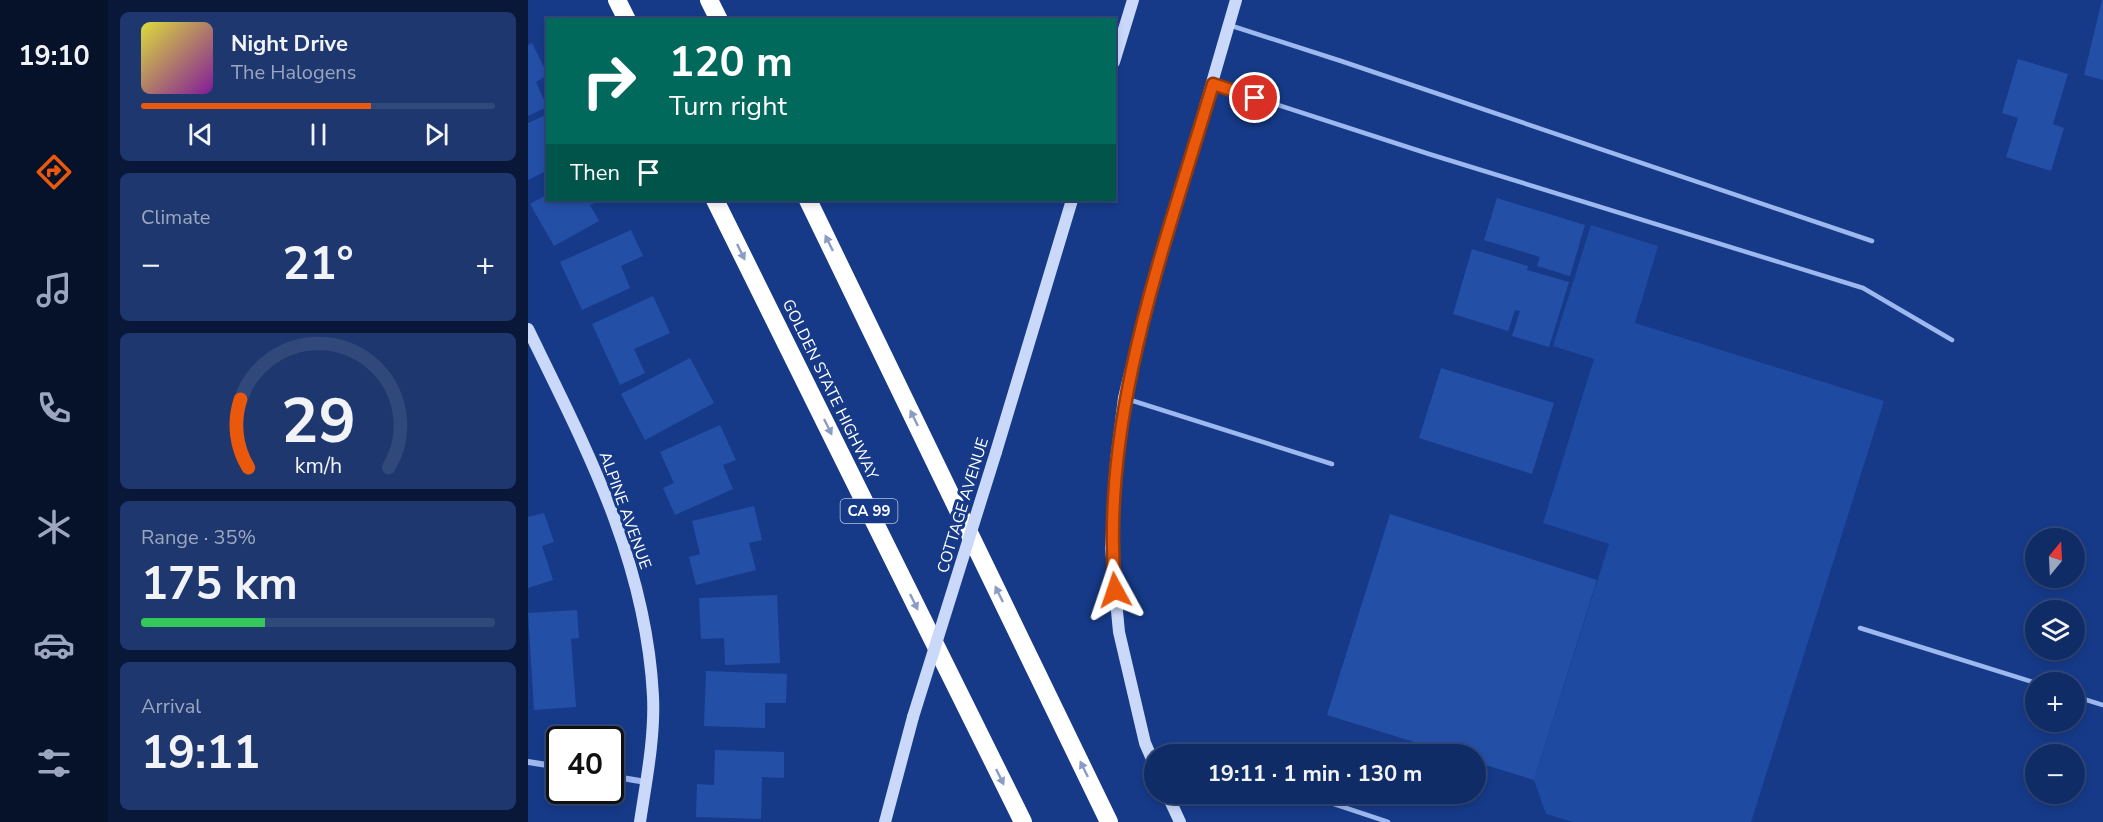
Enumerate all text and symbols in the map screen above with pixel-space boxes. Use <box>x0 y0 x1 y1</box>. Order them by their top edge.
text: Night Drive <box>231 29 348 59</box>
text: 120 m <box>669 34 793 91</box>
text: 19:10 <box>18 38 90 75</box>
icon: right <box>570 42 648 120</box>
text: The Halogens <box>231 59 356 86</box>
pin <box>1229 72 1280 123</box>
icon: arrive <box>1238 81 1271 114</box>
text: Turn right <box>669 88 787 125</box>
icon: previous <box>184 118 217 151</box>
icon: pause <box>302 118 335 151</box>
icon: next <box>420 118 453 151</box>
icon: directions <box>33 151 75 193</box>
icon: arrive <box>632 156 665 189</box>
text: Then <box>570 158 620 188</box>
text: Climate <box>141 204 210 231</box>
text: 21° <box>282 234 354 295</box>
one-way arrow <box>824 234 833 251</box>
text: − <box>141 242 161 287</box>
text: + <box>475 242 495 287</box>
one-way arrow <box>736 243 746 261</box>
icon: music <box>33 269 75 311</box>
street label: GOLDEN STATE HIGHWAY <box>777 296 884 484</box>
text: 29 <box>281 379 355 464</box>
icon: phone <box>33 387 75 429</box>
one-way arrow <box>909 410 918 427</box>
one-way arrow <box>823 418 832 435</box>
street label: COTTAGE AVENUE <box>932 435 994 576</box>
street label: ALPINE AVENUE <box>594 448 657 572</box>
text: km/h <box>294 451 342 481</box>
road number: CA 99 <box>840 499 898 523</box>
icon: climate <box>33 506 75 548</box>
text: Range · 35% <box>141 524 256 551</box>
north arrow <box>2025 528 2085 588</box>
map controls <box>2025 528 2085 804</box>
text: 175 km <box>141 554 298 615</box>
position arrow <box>1083 558 1147 622</box>
one-way arrow <box>994 585 1003 602</box>
one-way arrow <box>909 593 919 610</box>
button: layers <box>2025 600 2085 660</box>
icon: car <box>33 624 75 666</box>
button: + <box>2025 672 2085 732</box>
text: Arrival <box>141 693 201 720</box>
text: 19:11 <box>141 723 260 784</box>
speed limit sign: 40 <box>546 726 624 804</box>
icon: filters <box>33 742 75 784</box>
button: − <box>2025 744 2085 804</box>
text: 19:11 · 1 min · 130 m <box>1208 759 1422 789</box>
one-way arrow <box>1079 761 1088 778</box>
one-way arrow <box>996 768 1005 785</box>

